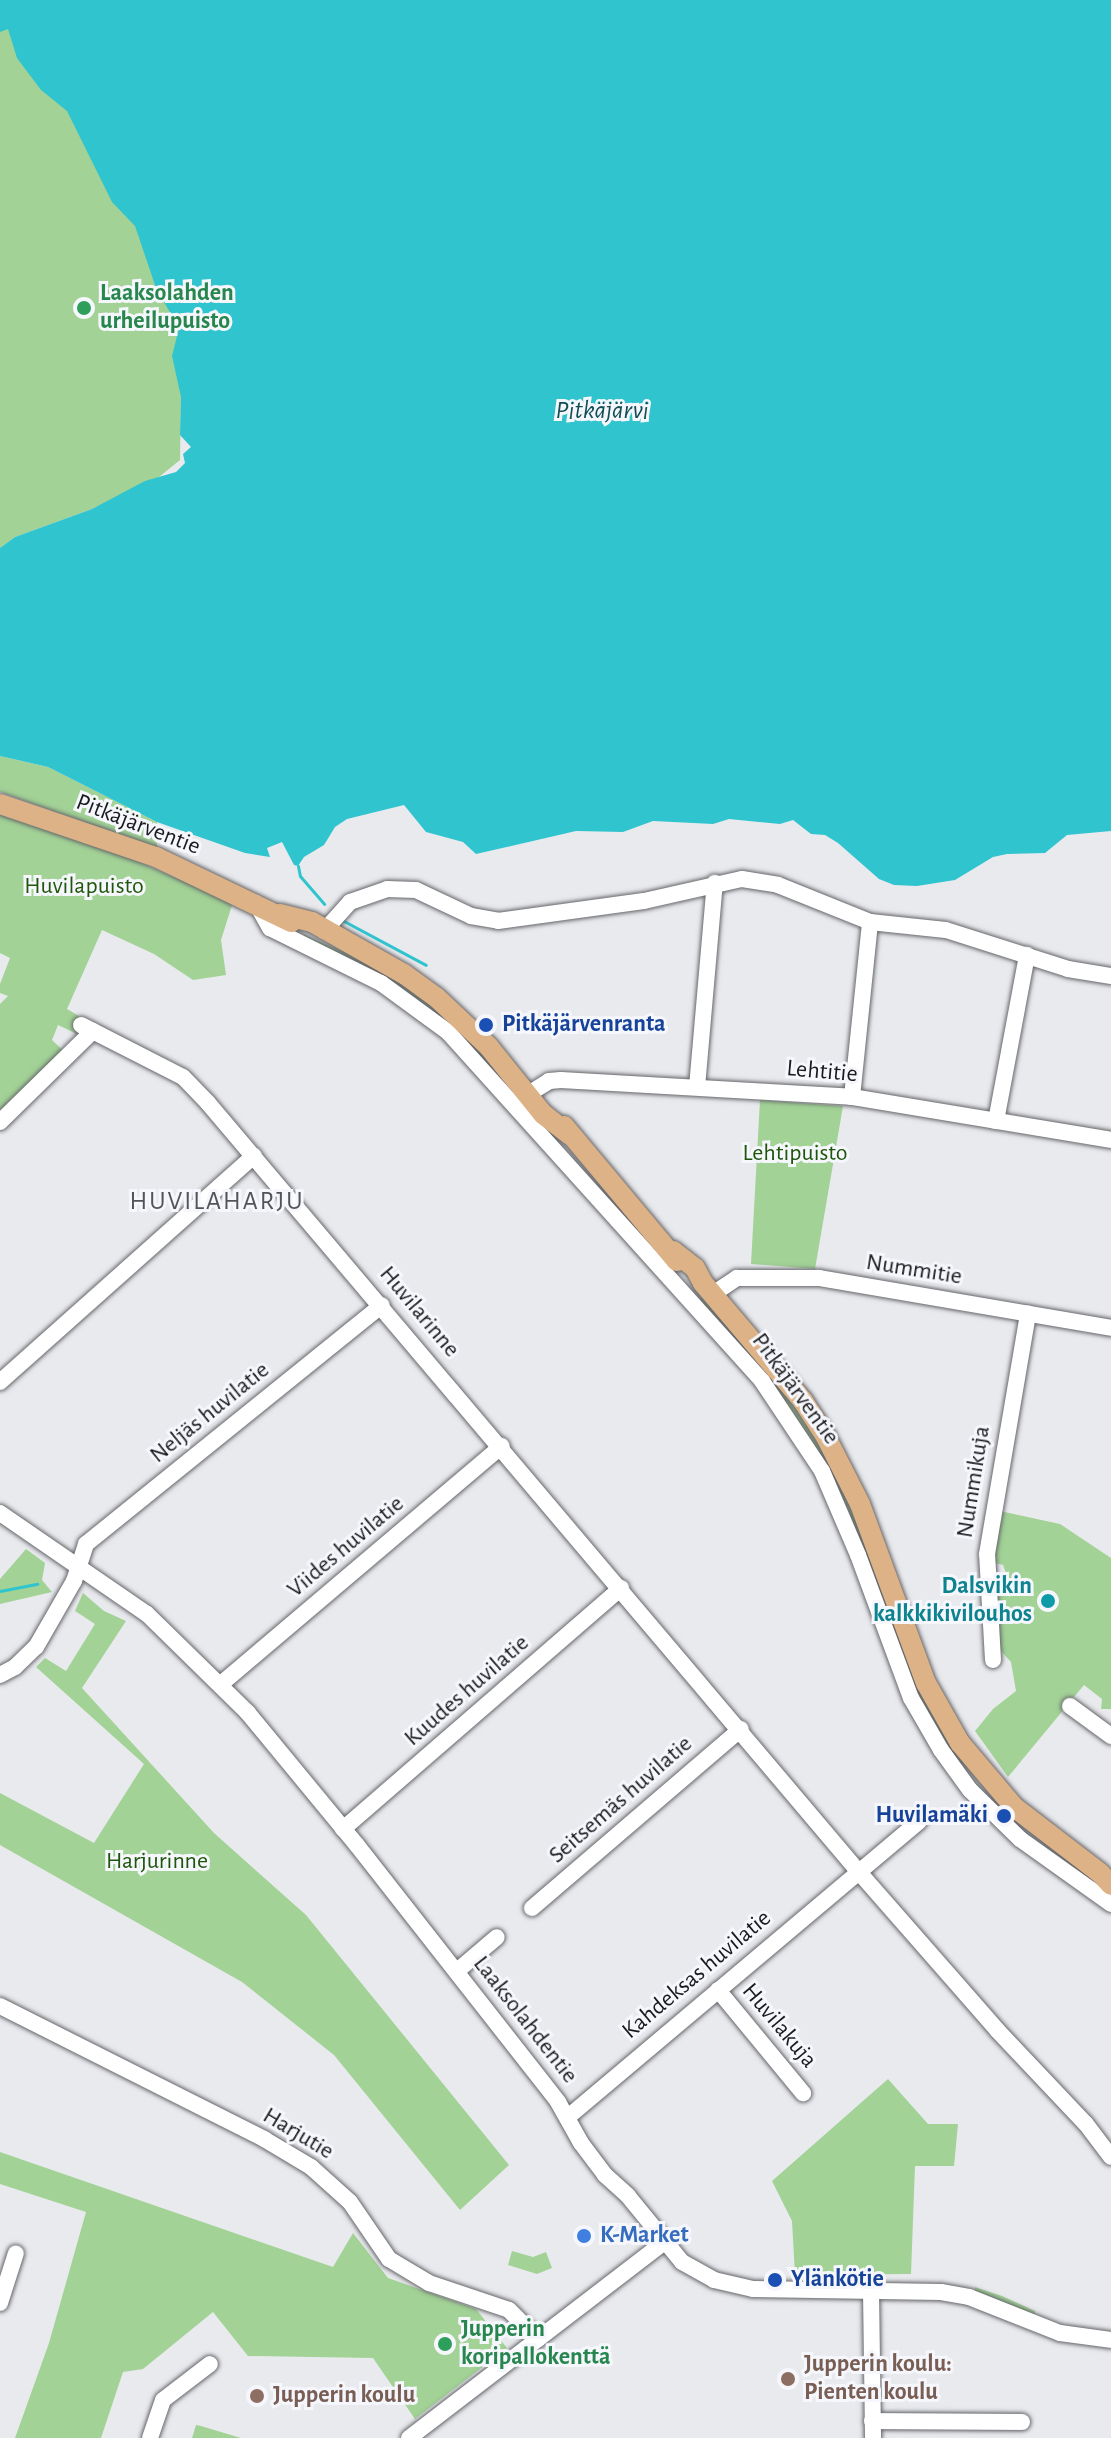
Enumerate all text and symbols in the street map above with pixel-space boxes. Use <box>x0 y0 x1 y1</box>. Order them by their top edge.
place label: Laaksolahden urheilupuisto <box>100 280 234 336</box>
marker: Laaksolahden urheilupuisto <box>75 299 93 317</box>
water label: Pitkäjärvi <box>556 395 648 427</box>
street label: Pitkäjärventie <box>72 788 204 862</box>
park label: Huvilapuisto <box>24 873 144 901</box>
place label: Pitkäjärvenranta <box>502 1011 666 1039</box>
marker: Pitkäjärvenranta <box>477 1016 495 1034</box>
street label: Lehtitie <box>785 1055 859 1089</box>
park label: Lehtipuisto <box>743 1140 847 1168</box>
district label: HUVILAHARJU <box>129 1186 305 1218</box>
street label: Nummitie <box>864 1248 964 1292</box>
street label: Huvilarinne <box>373 1261 465 1363</box>
street label: Pitkäjärventie <box>745 1328 845 1450</box>
street label: Neljäs huvilatie <box>145 1356 275 1470</box>
street label: Nummikuja <box>951 1424 997 1540</box>
street label: Viides huvilatie <box>282 1490 410 1604</box>
place label: Dalsvikin kalkkikivilouhos <box>873 1573 1032 1629</box>
marker: Dalsvikin kalkkikivilouhos <box>1039 1592 1057 1610</box>
street label: Kuudes huvilatie <box>399 1629 535 1753</box>
street label: Seitsemäs huvilatie <box>543 1730 699 1870</box>
place label: Huvilamäki <box>875 1802 988 1830</box>
marker: Huvilamäki <box>995 1807 1013 1825</box>
park label: Harjurinne <box>106 1848 208 1876</box>
street label: Kahdeksas huvilatie <box>617 1904 777 2046</box>
street label: Laaksolahdentie <box>466 1951 584 2089</box>
street label: Huvilakuja <box>735 1978 823 2074</box>
street label: Harjutie <box>257 2102 339 2166</box>
place label: K-Market <box>600 2222 689 2250</box>
marker: K-Market <box>575 2227 593 2245</box>
place label: Ylänkötie <box>791 2266 884 2294</box>
marker: Ylänkötie <box>766 2271 784 2289</box>
place label: Jupperin koripallokenttä <box>461 2316 610 2372</box>
marker: Jupperin koripallokenttä <box>436 2335 454 2353</box>
place label: Jupperin koulu: Pienten koulu <box>804 2351 952 2407</box>
marker: Jupperin koulu: Pienten koulu <box>779 2370 797 2388</box>
place label: Jupperin koulu <box>273 2382 415 2410</box>
marker: Jupperin koulu <box>248 2387 266 2405</box>

